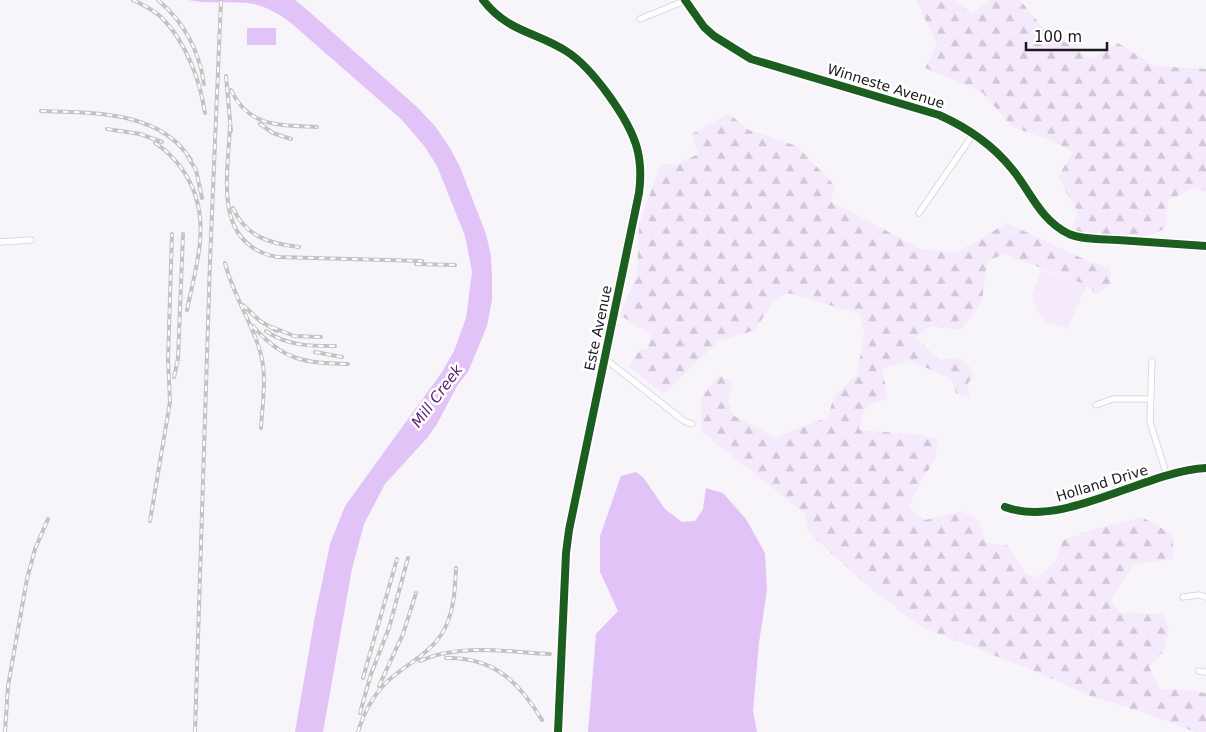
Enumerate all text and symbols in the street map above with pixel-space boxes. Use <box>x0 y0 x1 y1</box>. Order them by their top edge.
scale bar <box>1026 20 1107 52</box>
text: 100 m <box>1034 28 1082 46</box>
street label: Winneste Avenue <box>825 61 947 111</box>
street label: Este Avenue <box>581 284 615 372</box>
water label: Mill Creek <box>408 360 467 431</box>
street label: Holland Drive <box>1054 461 1150 505</box>

